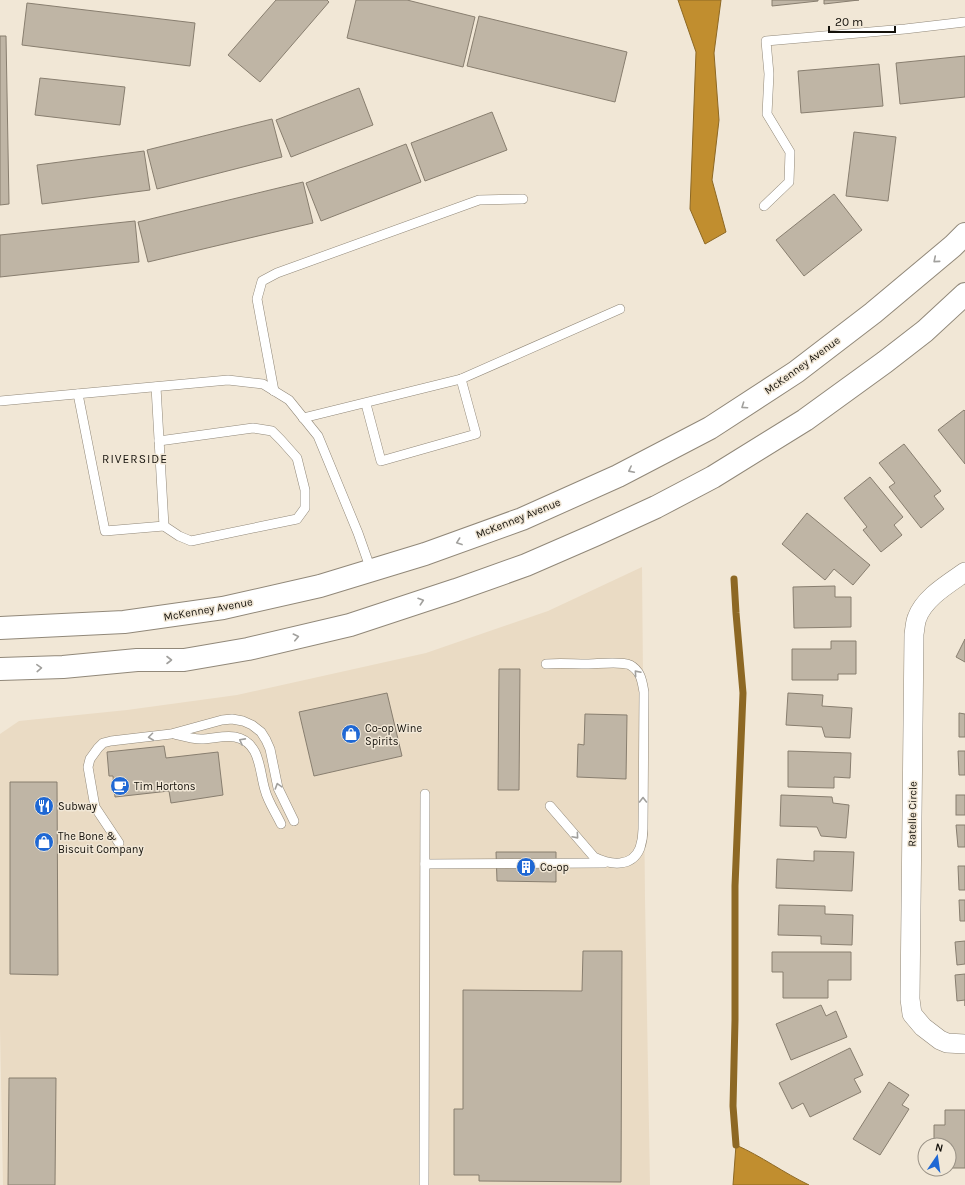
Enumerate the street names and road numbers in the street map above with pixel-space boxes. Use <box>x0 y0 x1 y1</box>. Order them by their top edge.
street label: McKenney Avenue <box>762 333 843 397</box>
street label: McKenney Avenue <box>474 495 563 541</box>
street label: McKenney Avenue <box>163 595 254 624</box>
street label: Ratelle Circle <box>905 781 920 847</box>

